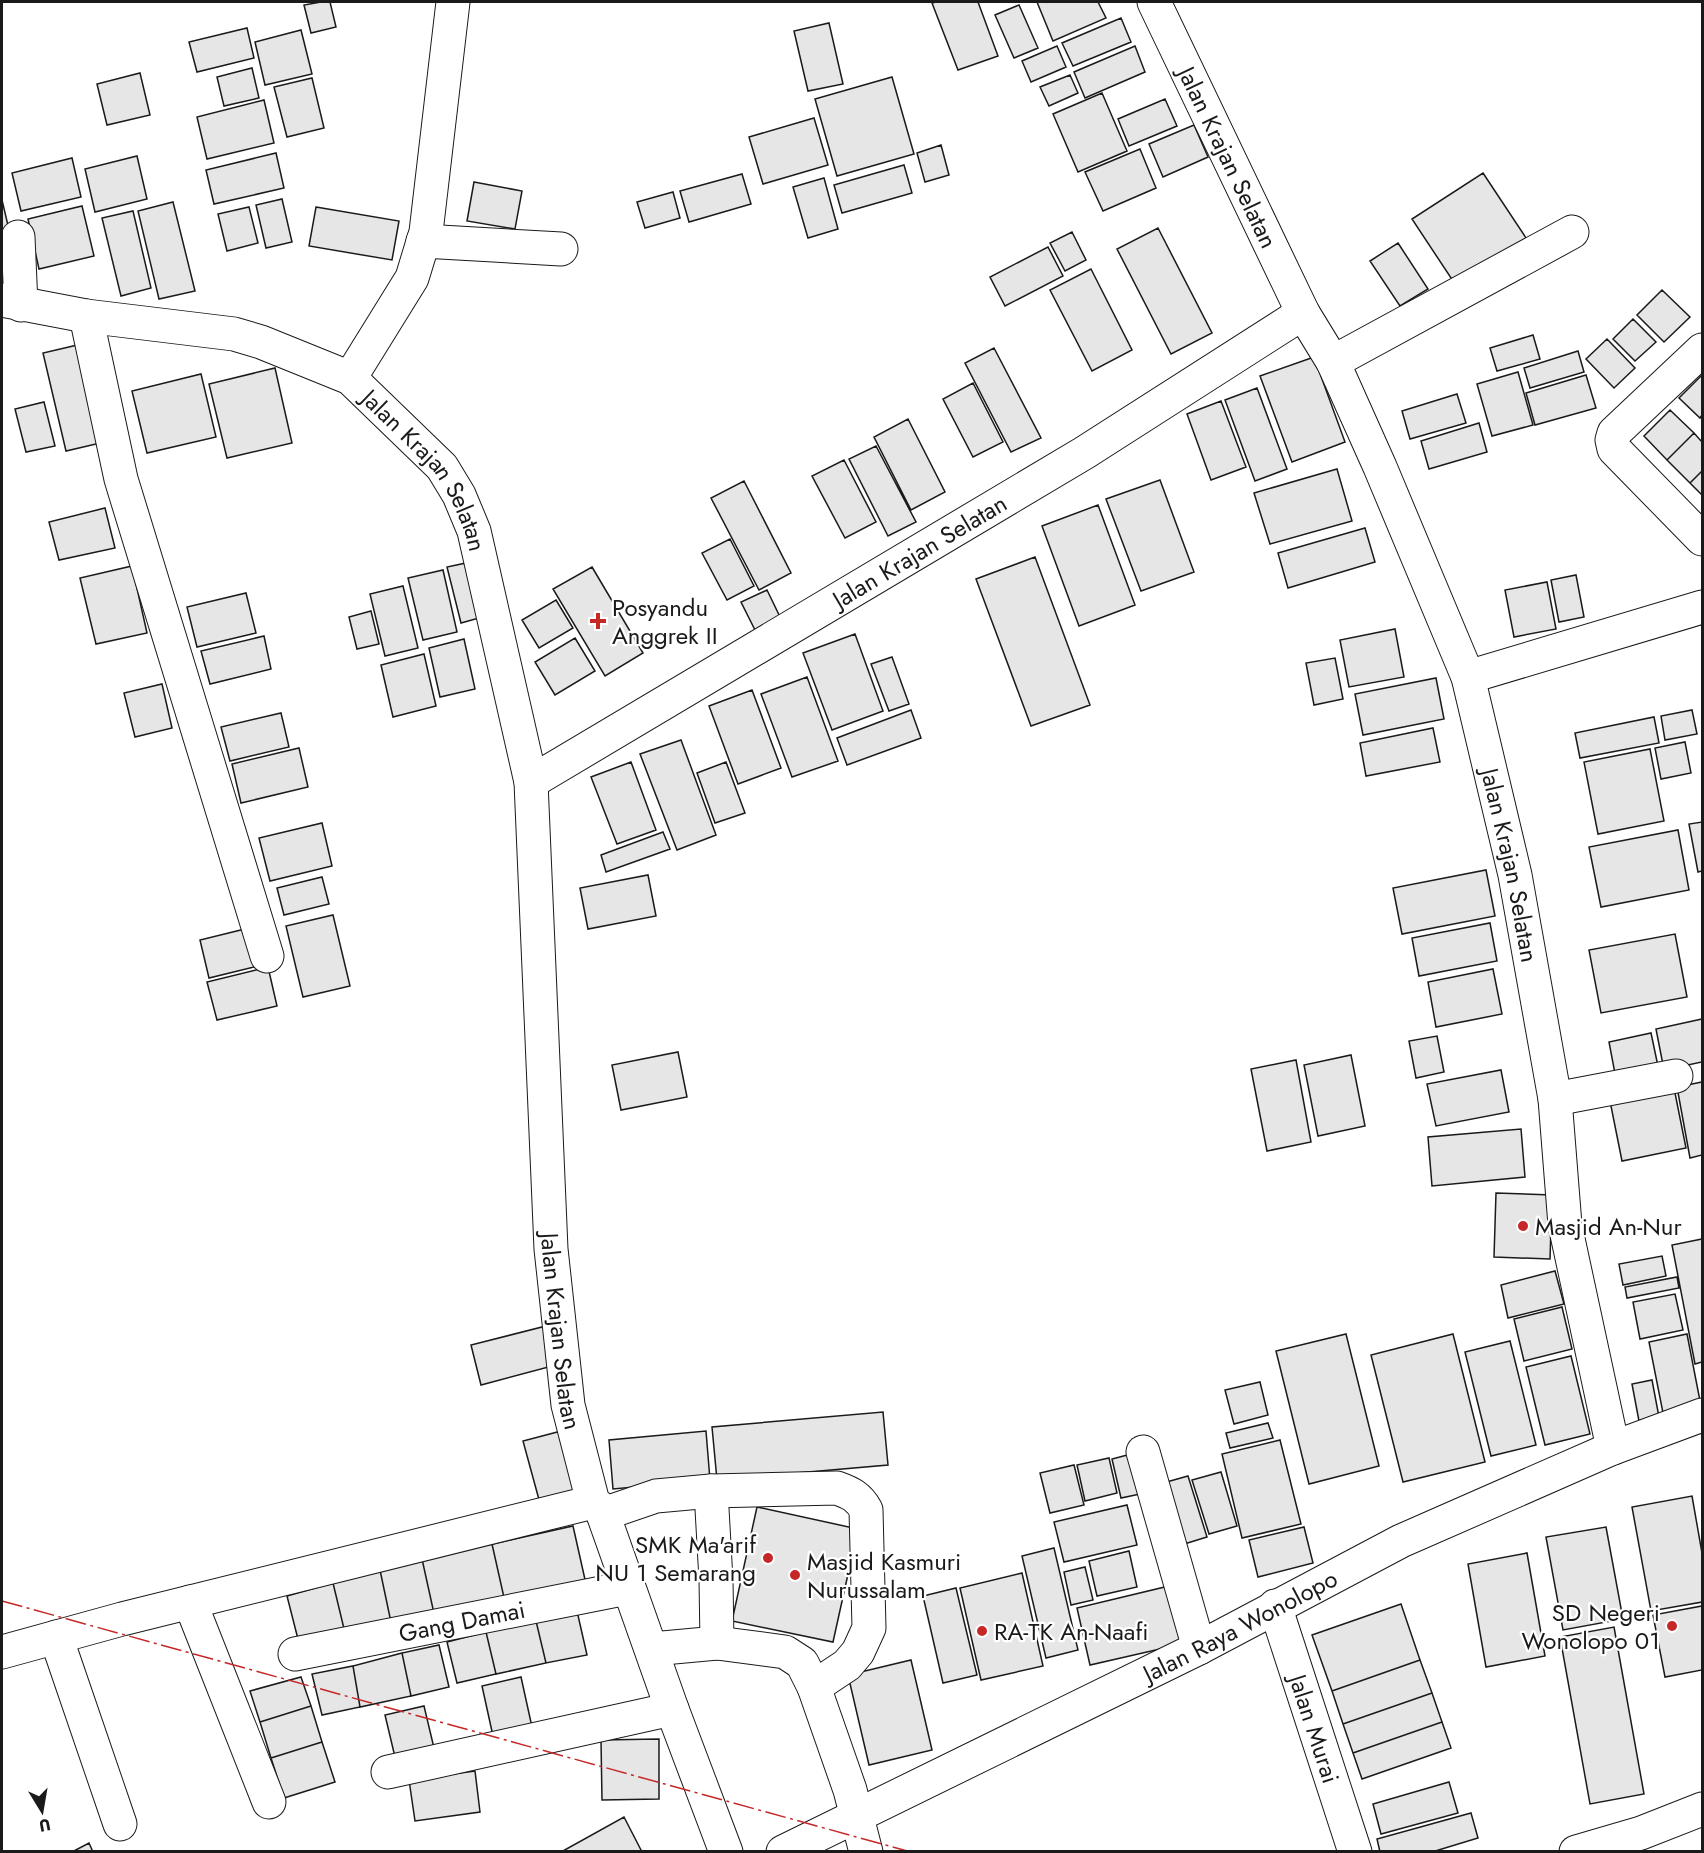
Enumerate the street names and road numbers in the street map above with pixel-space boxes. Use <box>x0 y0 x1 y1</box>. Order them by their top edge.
street label: Jalan Krajan Selatan <box>1169 58 1287 254</box>
street label: Jalan Krajan Selatan <box>352 379 496 555</box>
street label: Jalan Krajan Selatan <box>823 485 1013 618</box>
street label: Jalan Krajan Selatan <box>1472 762 1548 965</box>
street label: Jalan Krajan Selatan <box>533 1229 591 1433</box>
street label: Jalan Raya Wonolopo <box>1134 1560 1343 1692</box>
street label: Gang Damai <box>396 1591 528 1651</box>
street label: Jalan Murai <box>1280 1667 1349 1787</box>

